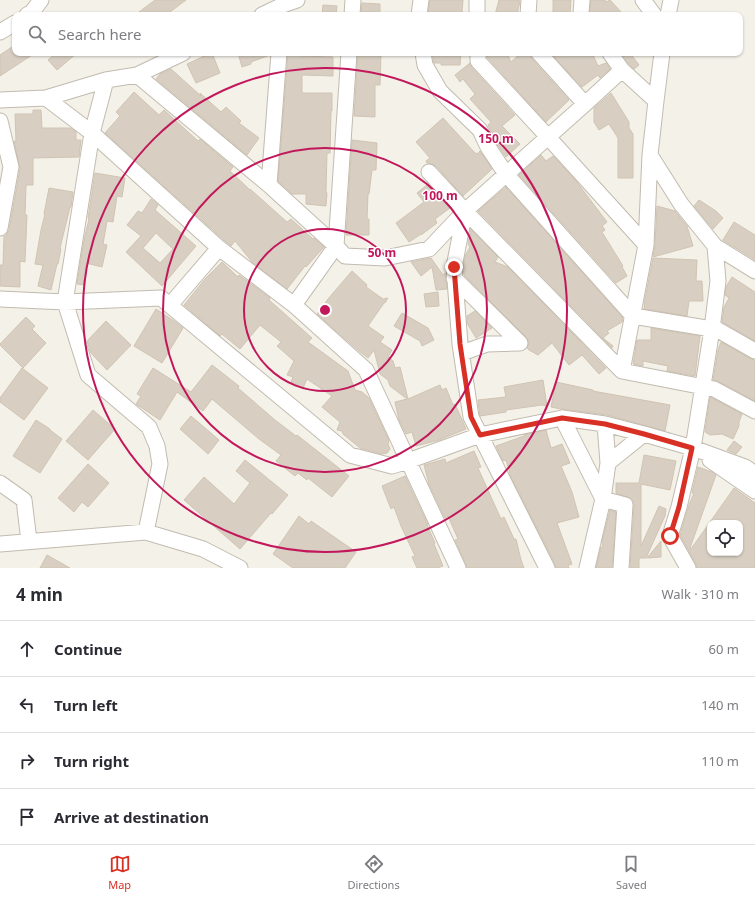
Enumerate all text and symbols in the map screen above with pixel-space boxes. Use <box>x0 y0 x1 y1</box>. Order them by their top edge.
search box <box>12 12 743 56</box>
icon: search <box>26 23 48 45</box>
text: Search here <box>58 24 141 44</box>
text: 150 m <box>478 130 514 147</box>
text: 100 m <box>422 187 458 204</box>
text: 50 m <box>368 244 396 261</box>
route end <box>445 258 463 276</box>
centre of rings <box>318 303 332 317</box>
map controls <box>707 520 743 556</box>
button: locate <box>707 520 743 556</box>
route start <box>661 527 679 545</box>
text: 4 min <box>16 583 63 606</box>
text: Walk · 310 m <box>661 585 739 603</box>
icon: ahead <box>16 638 38 660</box>
text: Continue <box>54 639 122 659</box>
text: 60 m <box>709 640 739 658</box>
icon: left <box>16 694 38 716</box>
text: Turn left <box>54 695 118 715</box>
text: 140 m <box>701 696 739 714</box>
icon: right <box>16 750 38 772</box>
text: Turn right <box>54 751 129 771</box>
text: 110 m <box>701 752 739 770</box>
icon: arrive <box>16 806 38 828</box>
text: Arrive at destination <box>54 807 209 827</box>
tab: Map <box>108 853 131 892</box>
tab: Directions <box>347 853 400 892</box>
tab: Saved <box>616 853 647 892</box>

